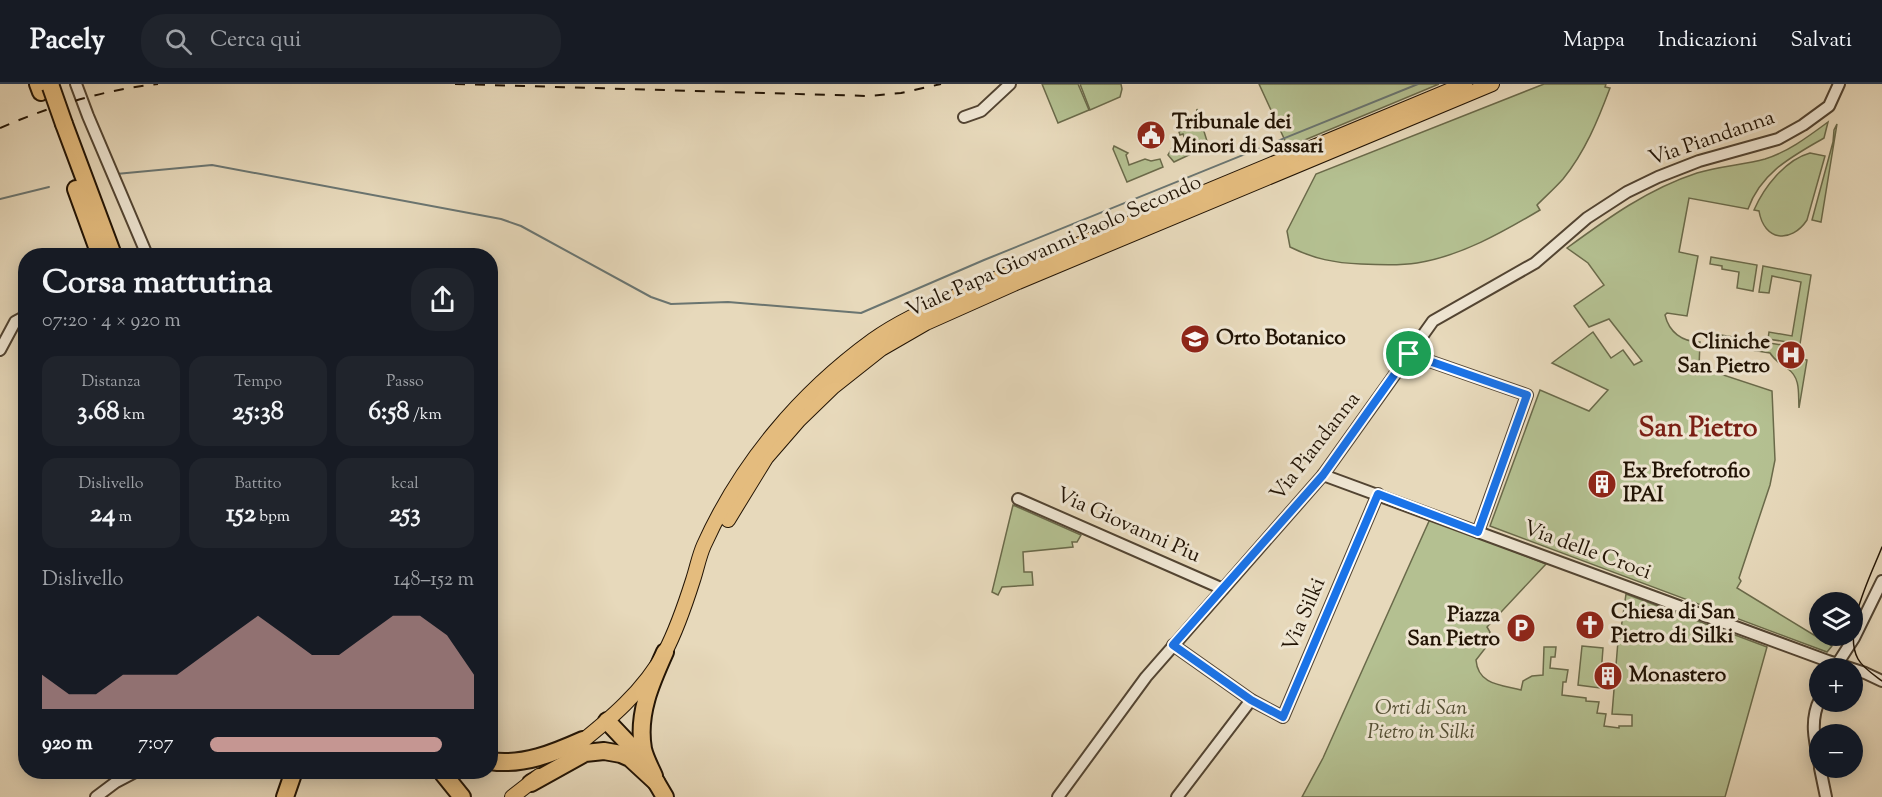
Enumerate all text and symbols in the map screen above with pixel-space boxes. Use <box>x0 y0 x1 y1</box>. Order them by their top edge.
search box <box>141 14 561 68</box>
text: Pacely <box>30 21 105 61</box>
icon: search <box>162 25 195 58</box>
text: Cerca qui <box>210 25 301 57</box>
text: Mappa <box>1563 26 1625 56</box>
text: Indicazioni <box>1658 26 1758 56</box>
text: Salvati <box>1791 26 1852 56</box>
street label: Via Piandanna <box>1645 103 1779 175</box>
place label: Tribunale dei Minori di Sassari <box>1172 108 1324 162</box>
public building icon: Tribunale dei Minori di Sassari <box>1135 119 1167 151</box>
street label: Viale Papa Giovanni Paolo Secondo <box>902 168 1206 326</box>
text: Corsa mattutina <box>42 260 272 308</box>
button: share <box>411 268 474 331</box>
text: 07:20 · 4 × 920 m <box>42 307 181 336</box>
school or university icon: Orto Botanico <box>1179 323 1211 355</box>
place label: Orto Botanico <box>1216 324 1346 354</box>
pin <box>1383 328 1434 379</box>
place label: Cliniche San Pietro <box>1677 328 1771 382</box>
icon: arrive <box>1392 337 1425 370</box>
hospital icon: Cliniche San Pietro <box>1775 339 1807 371</box>
text: Distanza <box>81 371 141 394</box>
text: Tempo <box>234 371 282 394</box>
text: Passo <box>386 371 424 394</box>
street label: Via Piandanna <box>1264 386 1368 508</box>
text: 3.68 <box>77 394 120 431</box>
text: 25:38 <box>232 394 284 431</box>
text: 6:58 <box>368 394 409 431</box>
text: km <box>120 404 145 427</box>
text: /km <box>409 404 442 427</box>
district label: San Pietro <box>1638 410 1758 449</box>
place label: Ex Brefotrofio IPAI <box>1623 457 1751 511</box>
building icon: Ex Brefotrofio IPAI <box>1586 468 1618 500</box>
text: Dislivello <box>78 473 144 496</box>
text: Battito <box>235 473 281 496</box>
text: kcal <box>391 473 419 496</box>
street label: Via Giovanni Piu <box>1051 481 1205 571</box>
text: 24 <box>90 496 115 533</box>
text: 152 <box>226 496 256 533</box>
text: 253 <box>389 496 421 533</box>
text: m <box>115 506 132 529</box>
text: bpm <box>256 506 290 529</box>
street label: Via delle Croci <box>1519 514 1655 588</box>
text: Dislivello <box>42 566 124 595</box>
text: 148–152 m <box>394 566 474 595</box>
street label: Via Silki <box>1276 573 1334 657</box>
map controls <box>1809 592 1863 778</box>
button: layers <box>1809 592 1863 646</box>
place label: Chiesa di San Pietro di Silki <box>1611 598 1736 652</box>
place label: Piazza San Pietro <box>1407 601 1501 655</box>
church icon: Chiesa di San Pietro di Silki <box>1574 609 1606 641</box>
parking icon: Piazza San Pietro <box>1505 612 1537 644</box>
button: + <box>1809 658 1863 712</box>
building icon: Monastero <box>1592 660 1624 692</box>
place label: Monastero <box>1629 661 1727 691</box>
park label: Orti di San Pietro in Silki <box>1367 694 1475 748</box>
button: − <box>1809 724 1863 778</box>
text: 920 m <box>42 730 92 759</box>
text: 7:07 <box>138 730 174 759</box>

